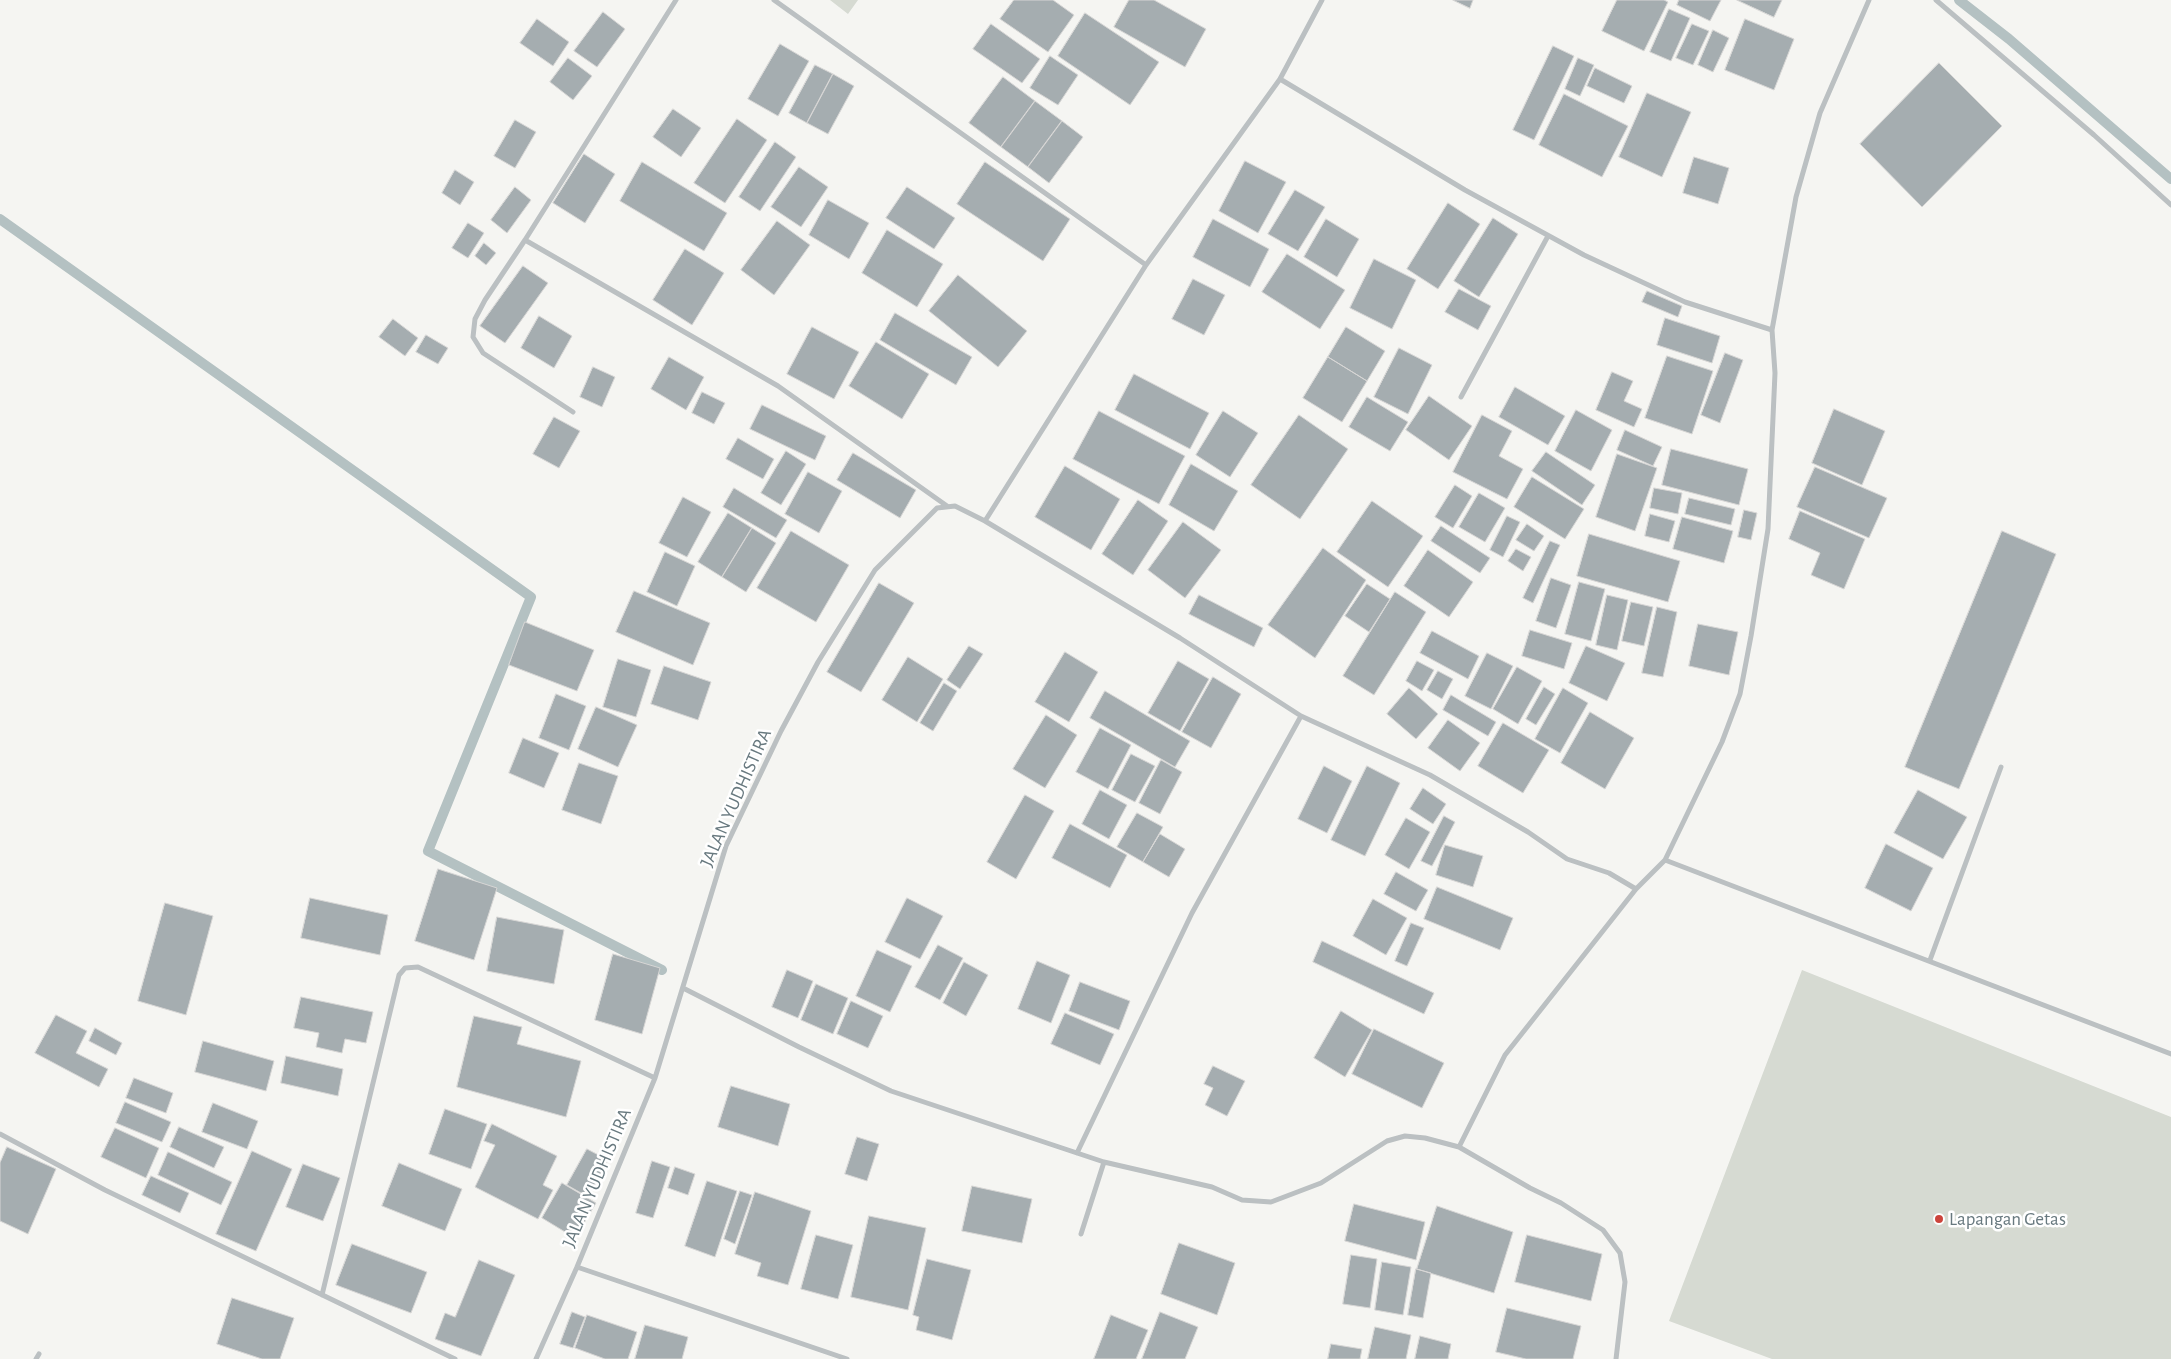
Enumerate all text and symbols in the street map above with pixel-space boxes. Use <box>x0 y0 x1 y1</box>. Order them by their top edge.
street label: JALAN YUDHISTIRA <box>695 725 777 871</box>
street label: JALAN YUDHISTIRA <box>557 1105 637 1251</box>
place label: Lapangan Getas <box>1949 1208 2066 1230</box>
marker: Lapangan Getas <box>1933 1213 1945 1225</box>

